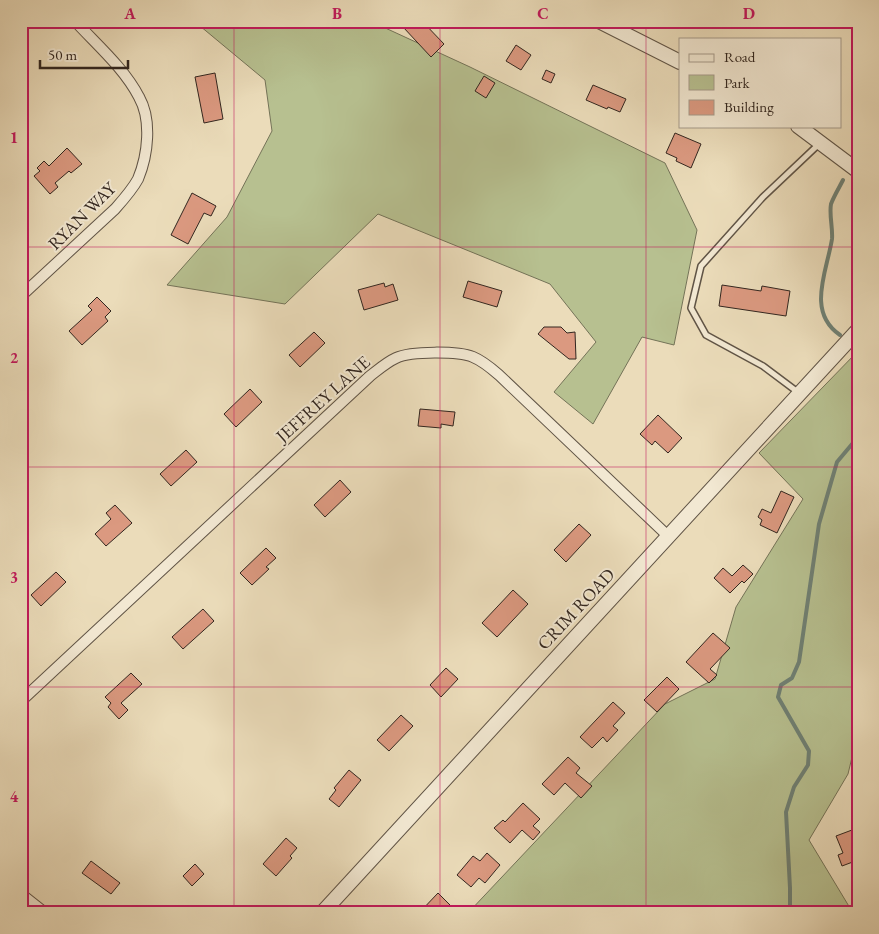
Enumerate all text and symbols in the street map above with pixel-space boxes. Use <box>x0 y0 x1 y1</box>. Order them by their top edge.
text: A <box>123 3 136 24</box>
text: B <box>332 3 342 24</box>
text: C <box>537 3 549 24</box>
text: D <box>743 3 755 24</box>
scale bar <box>40 38 128 70</box>
legend <box>679 38 842 128</box>
text: 50 m <box>48 45 77 64</box>
text: Road <box>724 47 756 66</box>
text: Park <box>724 73 751 92</box>
text: Building <box>724 97 774 116</box>
text: 1 <box>10 127 18 148</box>
street label: RYAN WAY <box>43 176 122 254</box>
text: 2 <box>10 347 19 368</box>
street label: JEFFREY LANE <box>269 350 375 448</box>
street label: CRIM ROAD <box>532 563 619 654</box>
text: 3 <box>10 567 18 588</box>
text: 4 <box>10 786 19 807</box>

